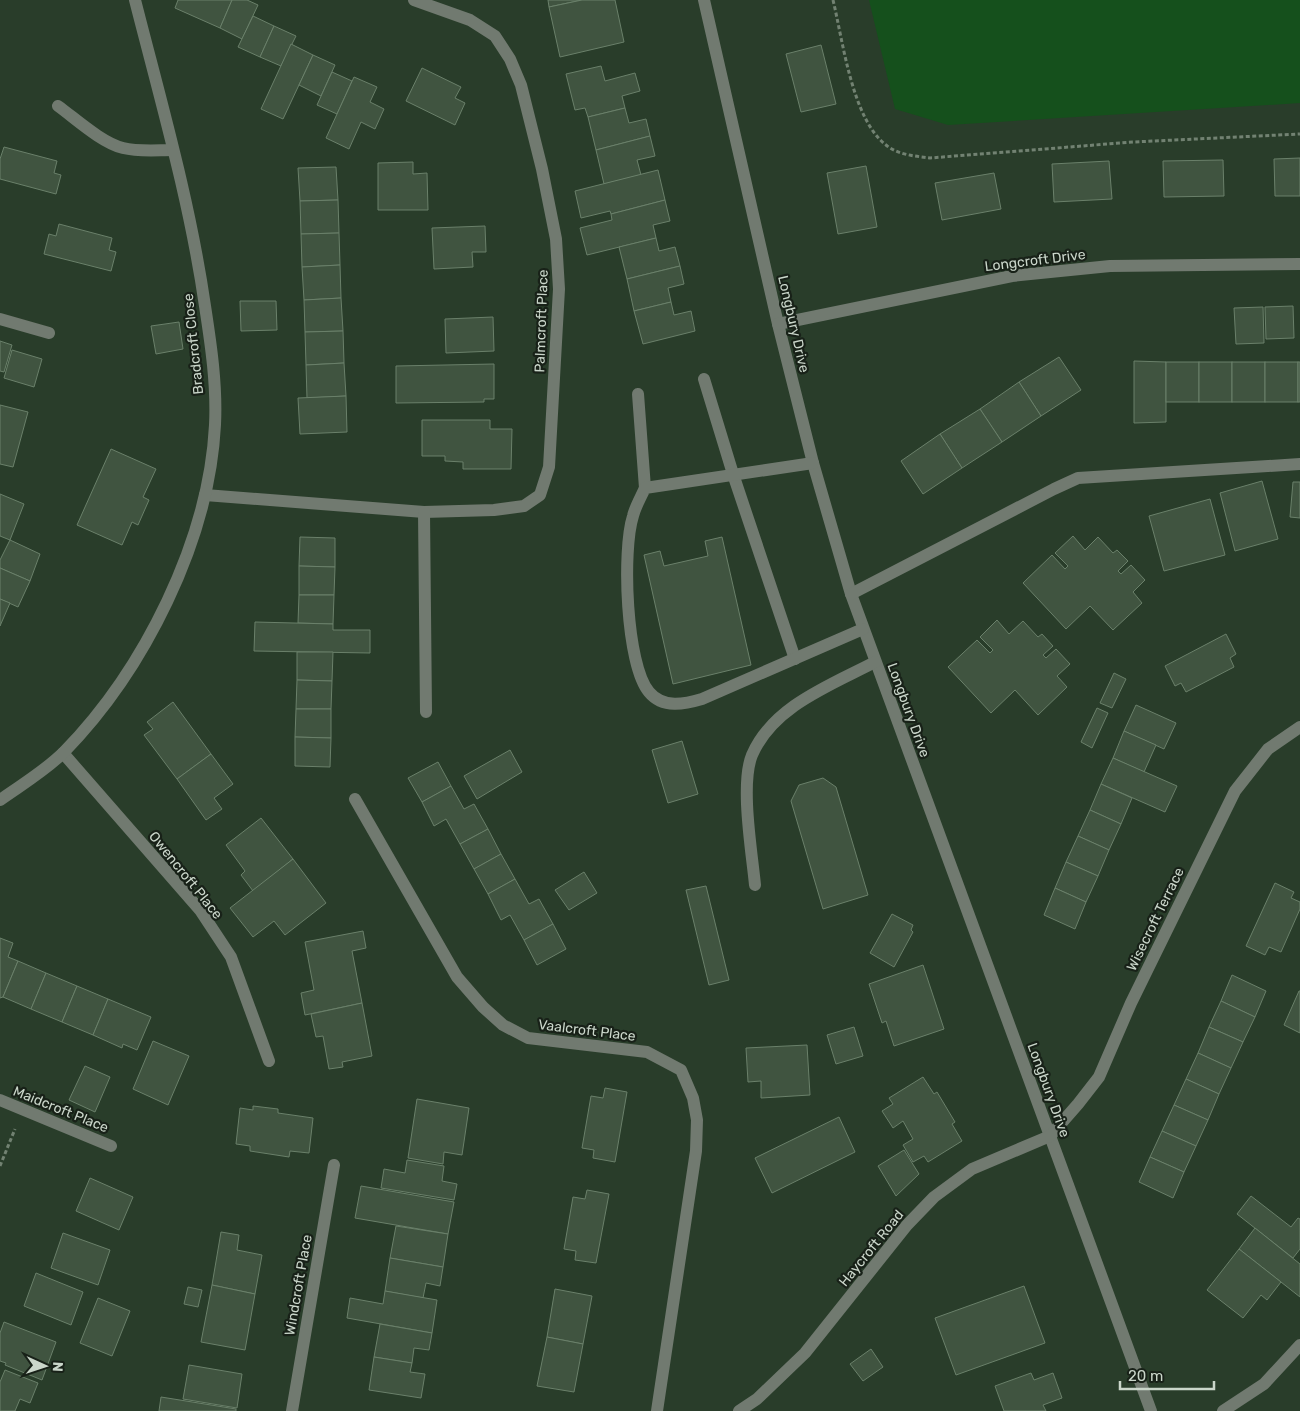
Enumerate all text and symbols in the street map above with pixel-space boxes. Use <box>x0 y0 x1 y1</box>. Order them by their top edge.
street label: Longcroft Drive <box>984 246 1087 275</box>
street label: Palmcroft Place <box>531 269 552 373</box>
street label: Longbury Drive <box>774 274 813 374</box>
street label: Bradcroft Close <box>180 292 207 395</box>
street label: Longbury Drive <box>884 661 934 760</box>
street label: Owencroft Place <box>145 828 226 923</box>
street label: Wisecroft Terrace <box>1123 865 1188 974</box>
street label: Vaalcroft Place <box>537 1016 637 1045</box>
street label: Longbury Drive <box>1024 1041 1074 1140</box>
street label: Maidcroft Place <box>11 1083 111 1136</box>
street label: Haycroft Road <box>835 1207 907 1290</box>
street label: Windcroft Place <box>281 1233 316 1337</box>
north arrow <box>20 1341 70 1391</box>
scale bar <box>1120 1358 1214 1390</box>
text: N <box>49 1361 66 1372</box>
text: 20 m <box>1128 1367 1163 1385</box>

